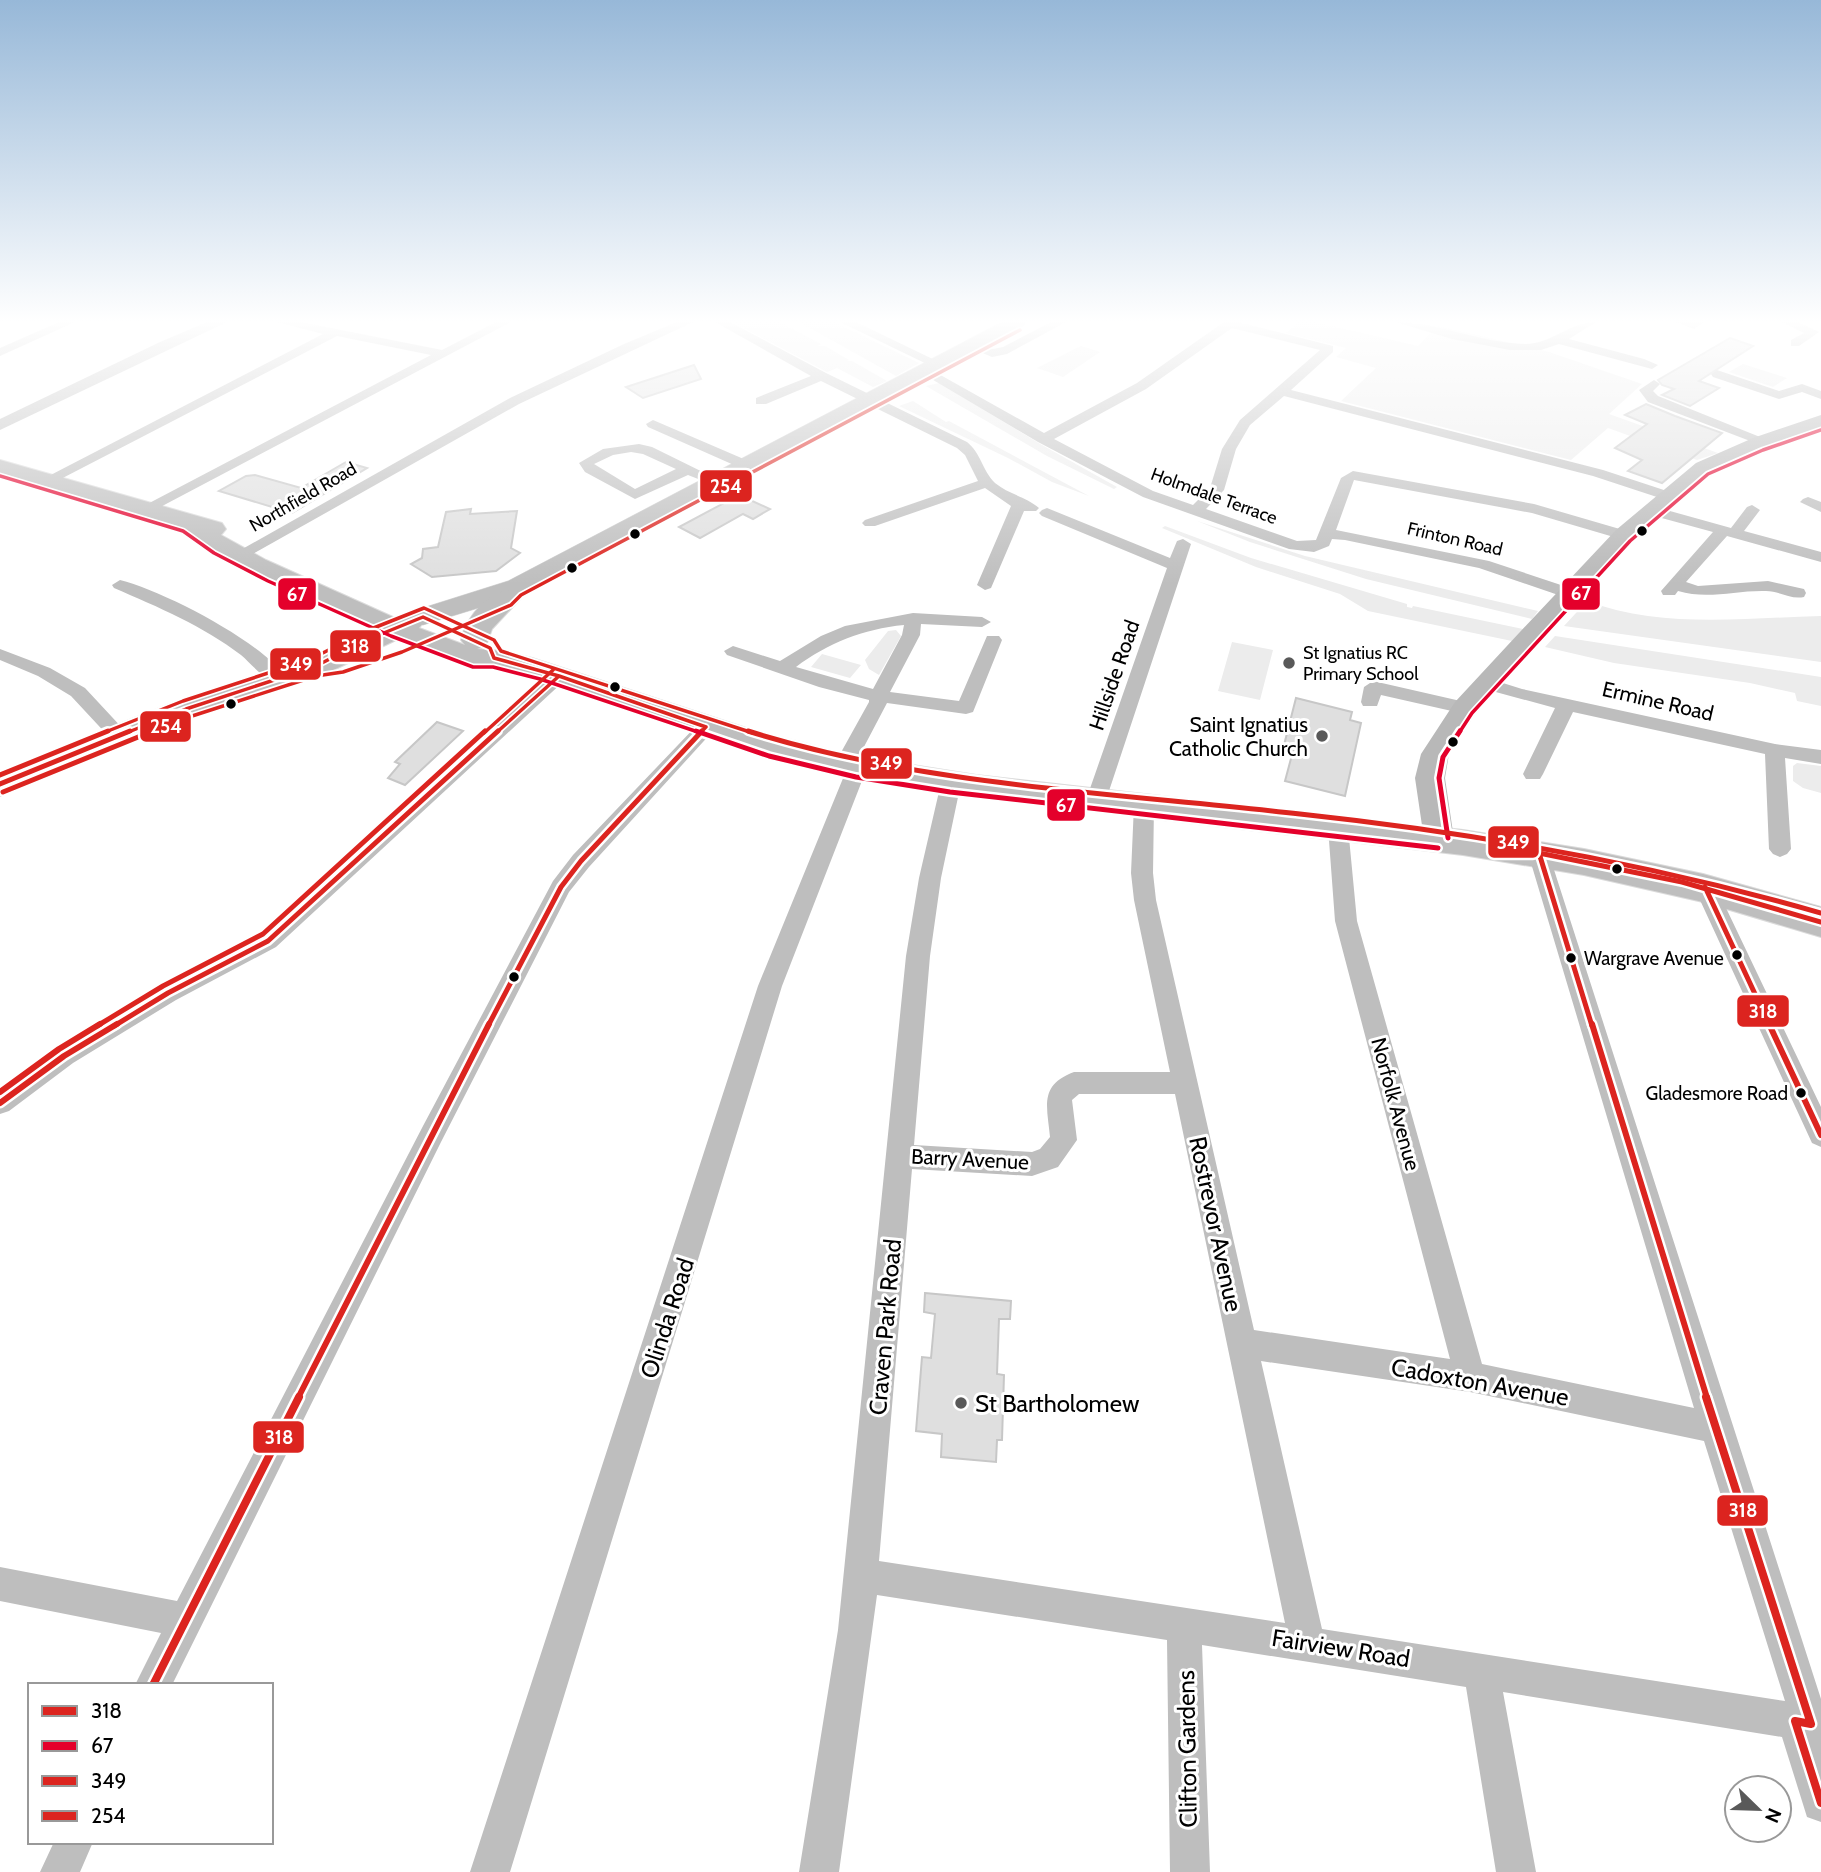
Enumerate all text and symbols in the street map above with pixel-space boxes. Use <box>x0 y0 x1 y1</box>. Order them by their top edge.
street label: Northfield Road <box>246 457 360 537</box>
street label: Holmdale Terrace <box>1148 463 1280 529</box>
line badge: 254 <box>699 469 753 503</box>
text: 254 <box>710 475 742 498</box>
street label: Frinton Road <box>1405 517 1505 561</box>
unlabelled marker <box>1635 524 1649 538</box>
unlabelled marker <box>628 527 642 541</box>
unlabelled marker <box>565 561 579 575</box>
line badge: 67 <box>277 577 317 611</box>
line badge: 67 <box>1561 577 1601 611</box>
text: 67 <box>1571 582 1591 605</box>
text: 67 <box>287 583 307 606</box>
street label: Hillside Road <box>1083 617 1145 733</box>
line badge: 318 <box>329 629 382 663</box>
text: 318 <box>341 635 369 658</box>
place label: St Ignatius RC Primary School <box>1303 642 1419 685</box>
line badge: 349 <box>269 647 322 681</box>
text: 349 <box>280 653 312 676</box>
marker: St Ignatius RC Primary School <box>1281 655 1297 671</box>
street label: Ermine Road <box>1600 676 1716 726</box>
unlabelled marker <box>608 680 622 694</box>
unlabelled marker <box>224 697 238 711</box>
line badge: 254 <box>139 710 192 743</box>
place label: Saint Ignatius Catholic Church <box>1169 712 1308 761</box>
text: 254 <box>150 715 182 738</box>
marker: Saint Ignatius Catholic Church <box>1314 728 1330 744</box>
unlabelled marker <box>1446 735 1460 749</box>
line badge: 349 <box>860 747 913 780</box>
text: 349 <box>870 752 902 775</box>
line badge: 67 <box>1046 788 1086 822</box>
text: 67 <box>1056 794 1076 817</box>
line badge: 349 <box>1487 825 1540 859</box>
text: 349 <box>1497 831 1529 854</box>
unlabelled marker <box>1610 862 1624 876</box>
place label: Wargrave Avenue <box>1584 947 1724 970</box>
unlabelled marker <box>1730 948 1744 962</box>
marker: Wargrave Avenue <box>1564 951 1578 965</box>
unlabelled marker <box>507 970 521 984</box>
line badge: 318 <box>1736 994 1790 1028</box>
text: 318 <box>1749 1000 1777 1023</box>
street label: Norfolk Avenue <box>1366 1035 1426 1173</box>
place label: Gladesmore Road <box>1646 1082 1788 1105</box>
marker: Gladesmore Road <box>1794 1086 1808 1100</box>
street label: Rostrevor Avenue <box>1183 1134 1249 1314</box>
street label: Barry Avenue <box>911 1143 1030 1175</box>
street label: Craven Park Road <box>863 1238 907 1416</box>
street label: Olinda Road <box>634 1254 700 1382</box>
street label: Cadoxton Avenue <box>1389 1352 1571 1412</box>
place label: St Bartholomew <box>975 1389 1140 1418</box>
marker: St Bartholomew <box>953 1395 969 1411</box>
line badge: 318 <box>252 1420 305 1454</box>
text: 318 <box>265 1426 293 1449</box>
line badge: 318 <box>1716 1494 1769 1527</box>
text: 318 <box>1729 1499 1757 1522</box>
street label: Fairview Road <box>1270 1623 1412 1673</box>
street label: Clifton Gardens <box>1171 1670 1203 1828</box>
legend <box>28 1683 273 1844</box>
text: 318 <box>91 1698 122 1723</box>
text: 67 <box>91 1733 114 1758</box>
text: 349 <box>91 1768 126 1793</box>
north arrow <box>1723 1774 1793 1844</box>
text: 254 <box>91 1803 126 1828</box>
text: N <box>1760 1805 1786 1826</box>

